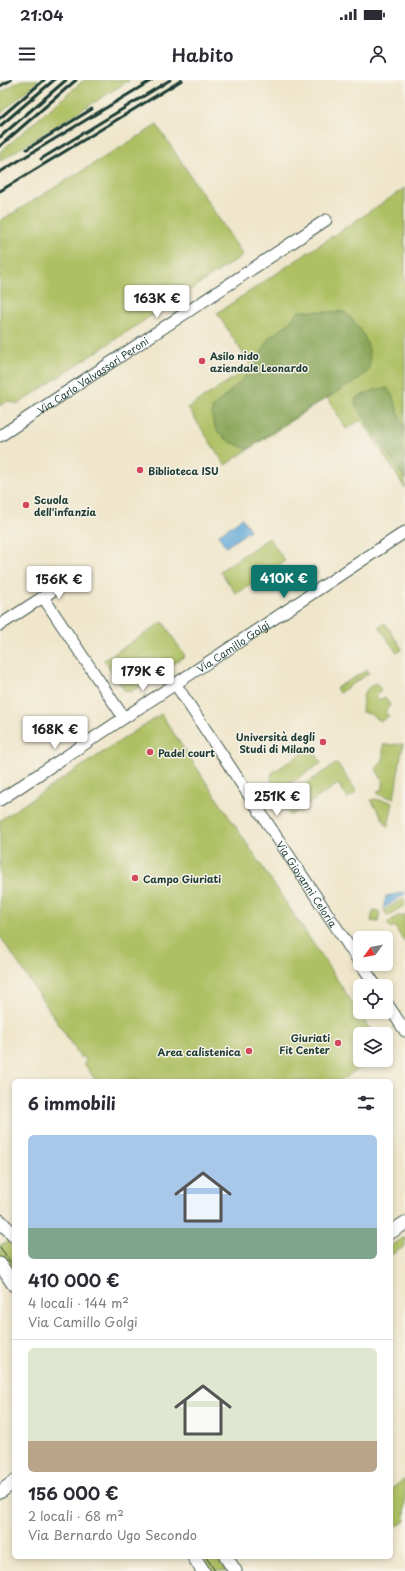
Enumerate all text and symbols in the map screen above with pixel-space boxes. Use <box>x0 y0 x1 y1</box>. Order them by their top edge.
text: 21:04 <box>20 3 63 26</box>
text: Habito <box>172 41 233 68</box>
icon: menu <box>16 43 38 65</box>
icon: person <box>367 43 389 65</box>
pin: 163K € <box>124 285 190 319</box>
text: 163K € <box>133 288 181 307</box>
street label: Via Carlo Valvassori Peroni <box>34 332 151 417</box>
place label: Asilo nido aziendale Leonardo <box>210 348 308 375</box>
marker: Asilo nido aziendale Leonardo <box>197 356 207 366</box>
place label: Biblioteca ISU <box>148 463 219 478</box>
marker: Biblioteca ISU <box>135 465 145 475</box>
place label: Scuola dell'infanzia <box>34 492 97 519</box>
marker: Scuola dell'infanzia <box>21 500 31 510</box>
pin: 410K € <box>251 565 317 599</box>
pin: 156K € <box>26 566 92 600</box>
text: 410K € <box>260 568 308 587</box>
text: 156K € <box>36 569 82 588</box>
street label: Via Camillo Golgi <box>193 616 272 676</box>
pin: 179K € <box>110 658 176 692</box>
text: 179K € <box>121 661 165 680</box>
pin: 168K € <box>22 716 88 750</box>
text: 168K € <box>32 719 78 738</box>
place label: Università degli Studi di Milano <box>236 729 315 756</box>
marker: Università degli Studi di Milano <box>318 737 328 747</box>
place label: Padel court <box>158 745 215 760</box>
marker: Padel court <box>145 747 155 757</box>
pin: 251K € <box>244 783 310 817</box>
text: 251K € <box>254 786 300 805</box>
street label: Via Giovanni Celoria <box>273 837 342 930</box>
place label: Campo Giuriati <box>143 871 221 886</box>
marker: Campo Giuriati <box>130 873 140 883</box>
north arrow <box>353 931 393 971</box>
map controls <box>353 931 393 1067</box>
button: locate <box>353 979 393 1019</box>
button: layers <box>353 1027 393 1067</box>
place label: Giuriati Fit Center <box>279 1030 331 1057</box>
marker: Giuriati Fit Center <box>333 1038 343 1048</box>
place label: Area calistenica <box>158 1044 241 1059</box>
marker: Area calistenica <box>244 1046 254 1056</box>
text: 6 immobili <box>28 1090 116 1116</box>
icon: filters <box>355 1092 377 1114</box>
icon: home <box>167 1161 239 1233</box>
text: 410 000 € <box>28 1267 120 1293</box>
text: 4 locali · 144 m² <box>28 1293 129 1312</box>
text: Via Camillo Golgi <box>28 1312 138 1331</box>
icon: home <box>167 1374 239 1446</box>
text: 156 000 € <box>28 1480 119 1506</box>
text: 2 locali · 68 m² <box>28 1506 124 1525</box>
text: Via Bernardo Ugo Secondo <box>28 1525 197 1544</box>

